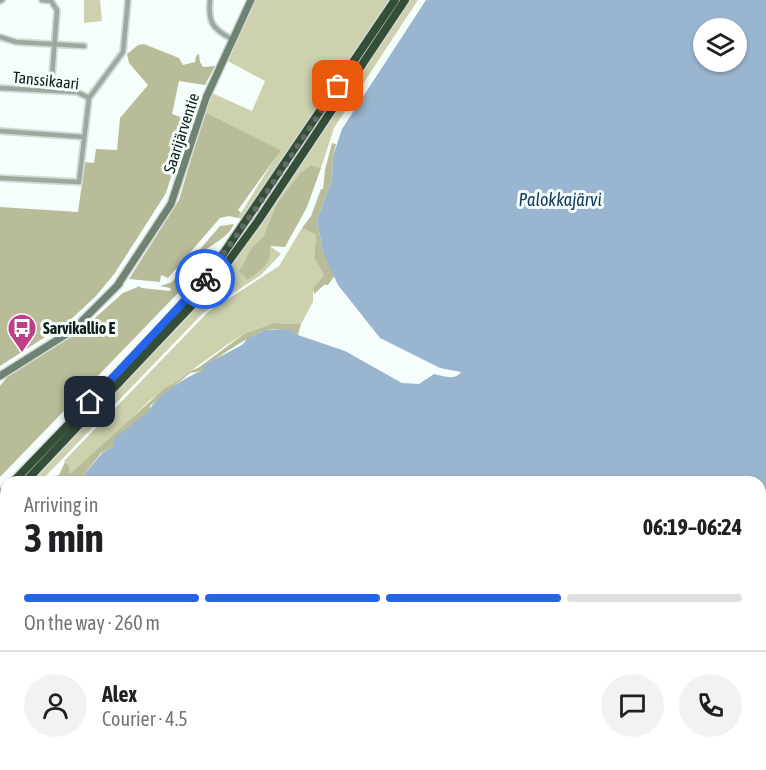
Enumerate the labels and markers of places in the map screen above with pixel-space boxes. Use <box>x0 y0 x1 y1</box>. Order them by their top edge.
pin <box>312 60 363 111</box>
bus stop icon: Sarvikallio E <box>6 312 38 354</box>
place label: Sarvikallio E <box>43 319 116 337</box>
pin <box>64 376 115 427</box>

